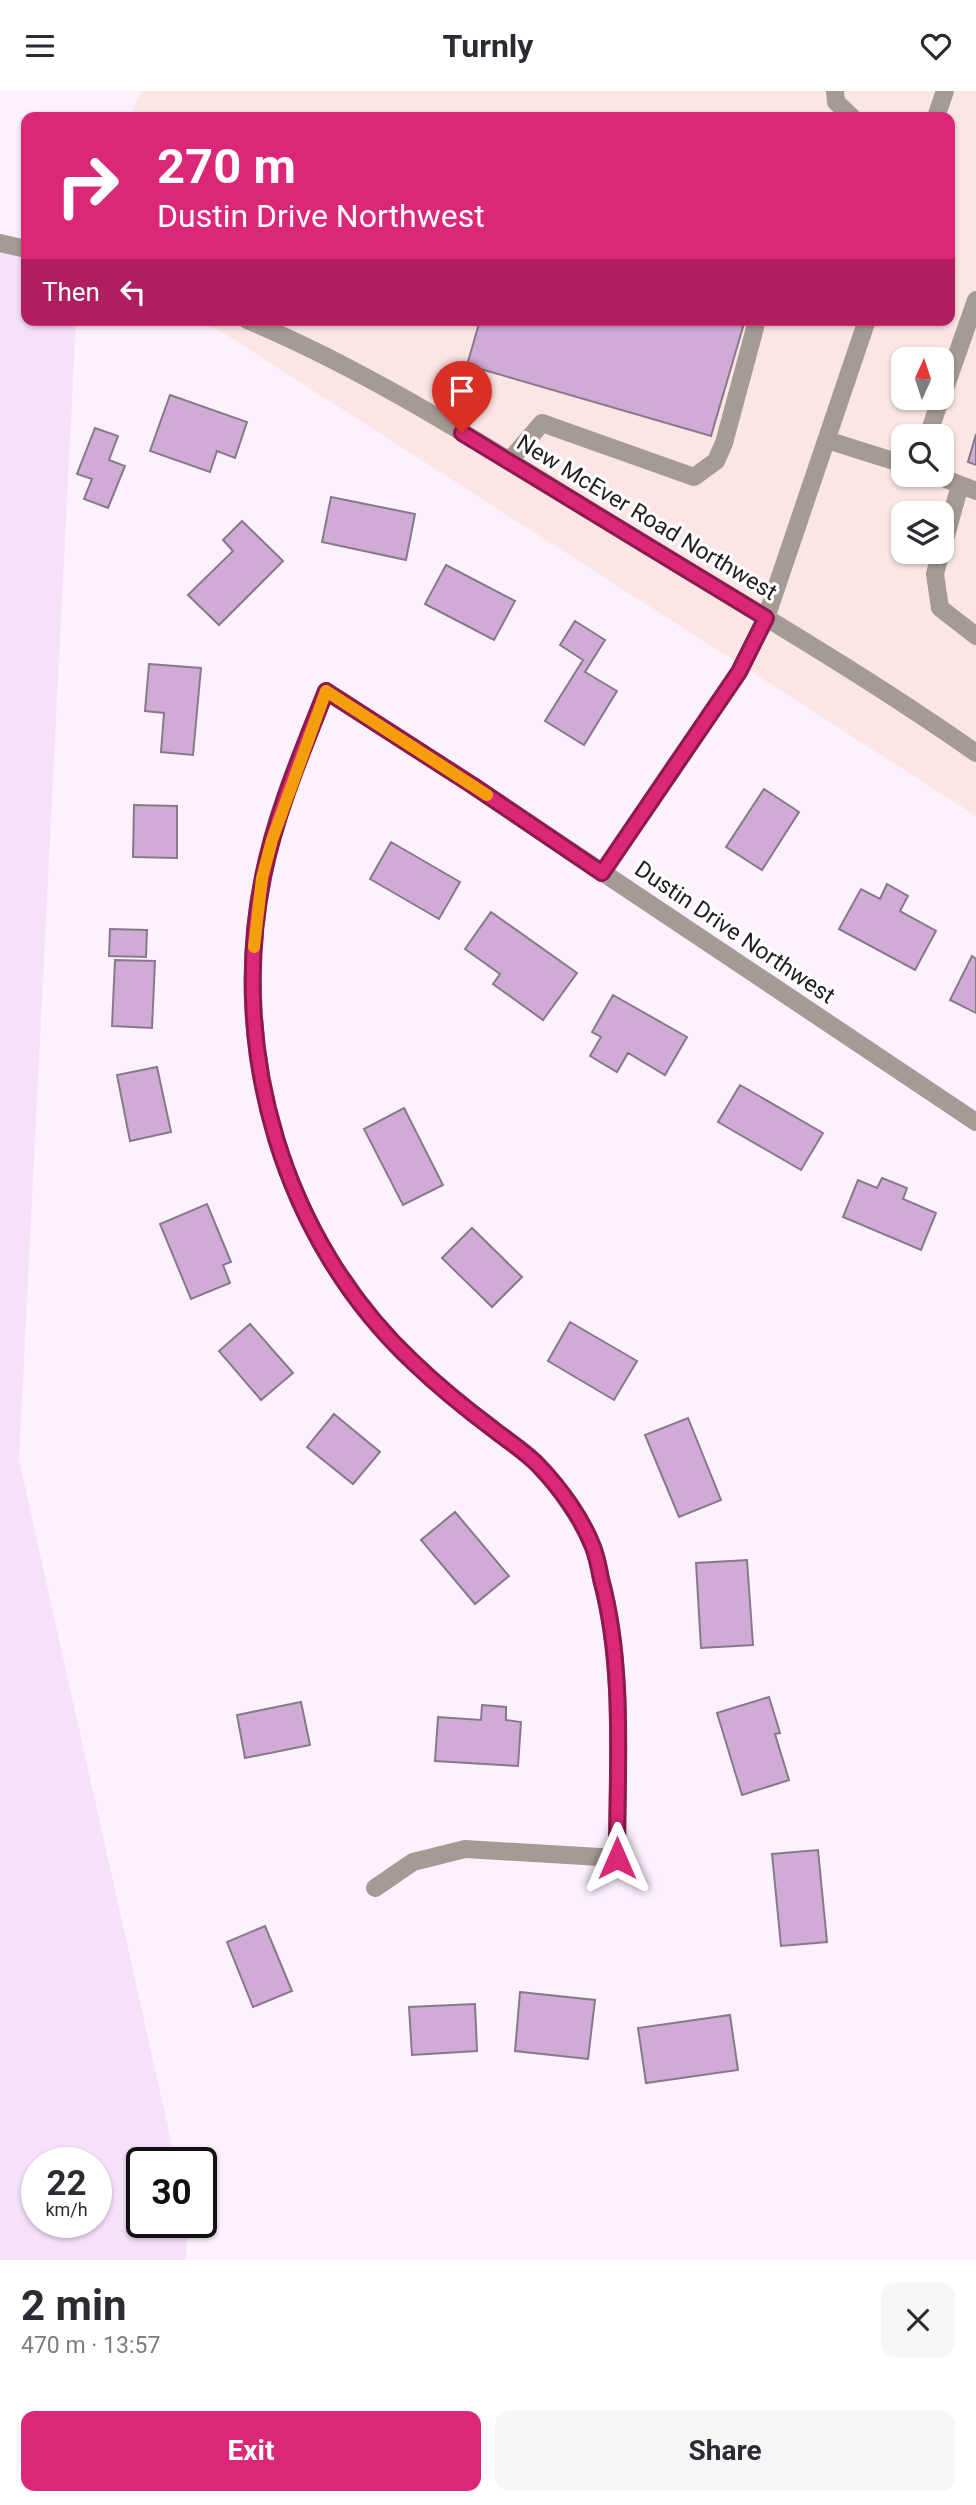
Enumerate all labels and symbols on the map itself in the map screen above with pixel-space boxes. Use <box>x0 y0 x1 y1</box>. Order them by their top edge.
north arrow <box>891 347 954 409</box>
pin <box>432 361 492 433</box>
street label: New McEver Road Northwest <box>512 429 782 606</box>
street label: Dustin Drive Northwest <box>630 855 840 1009</box>
position arrow <box>580 1821 654 1895</box>
speed limit sign: 30 <box>126 2147 217 2238</box>

